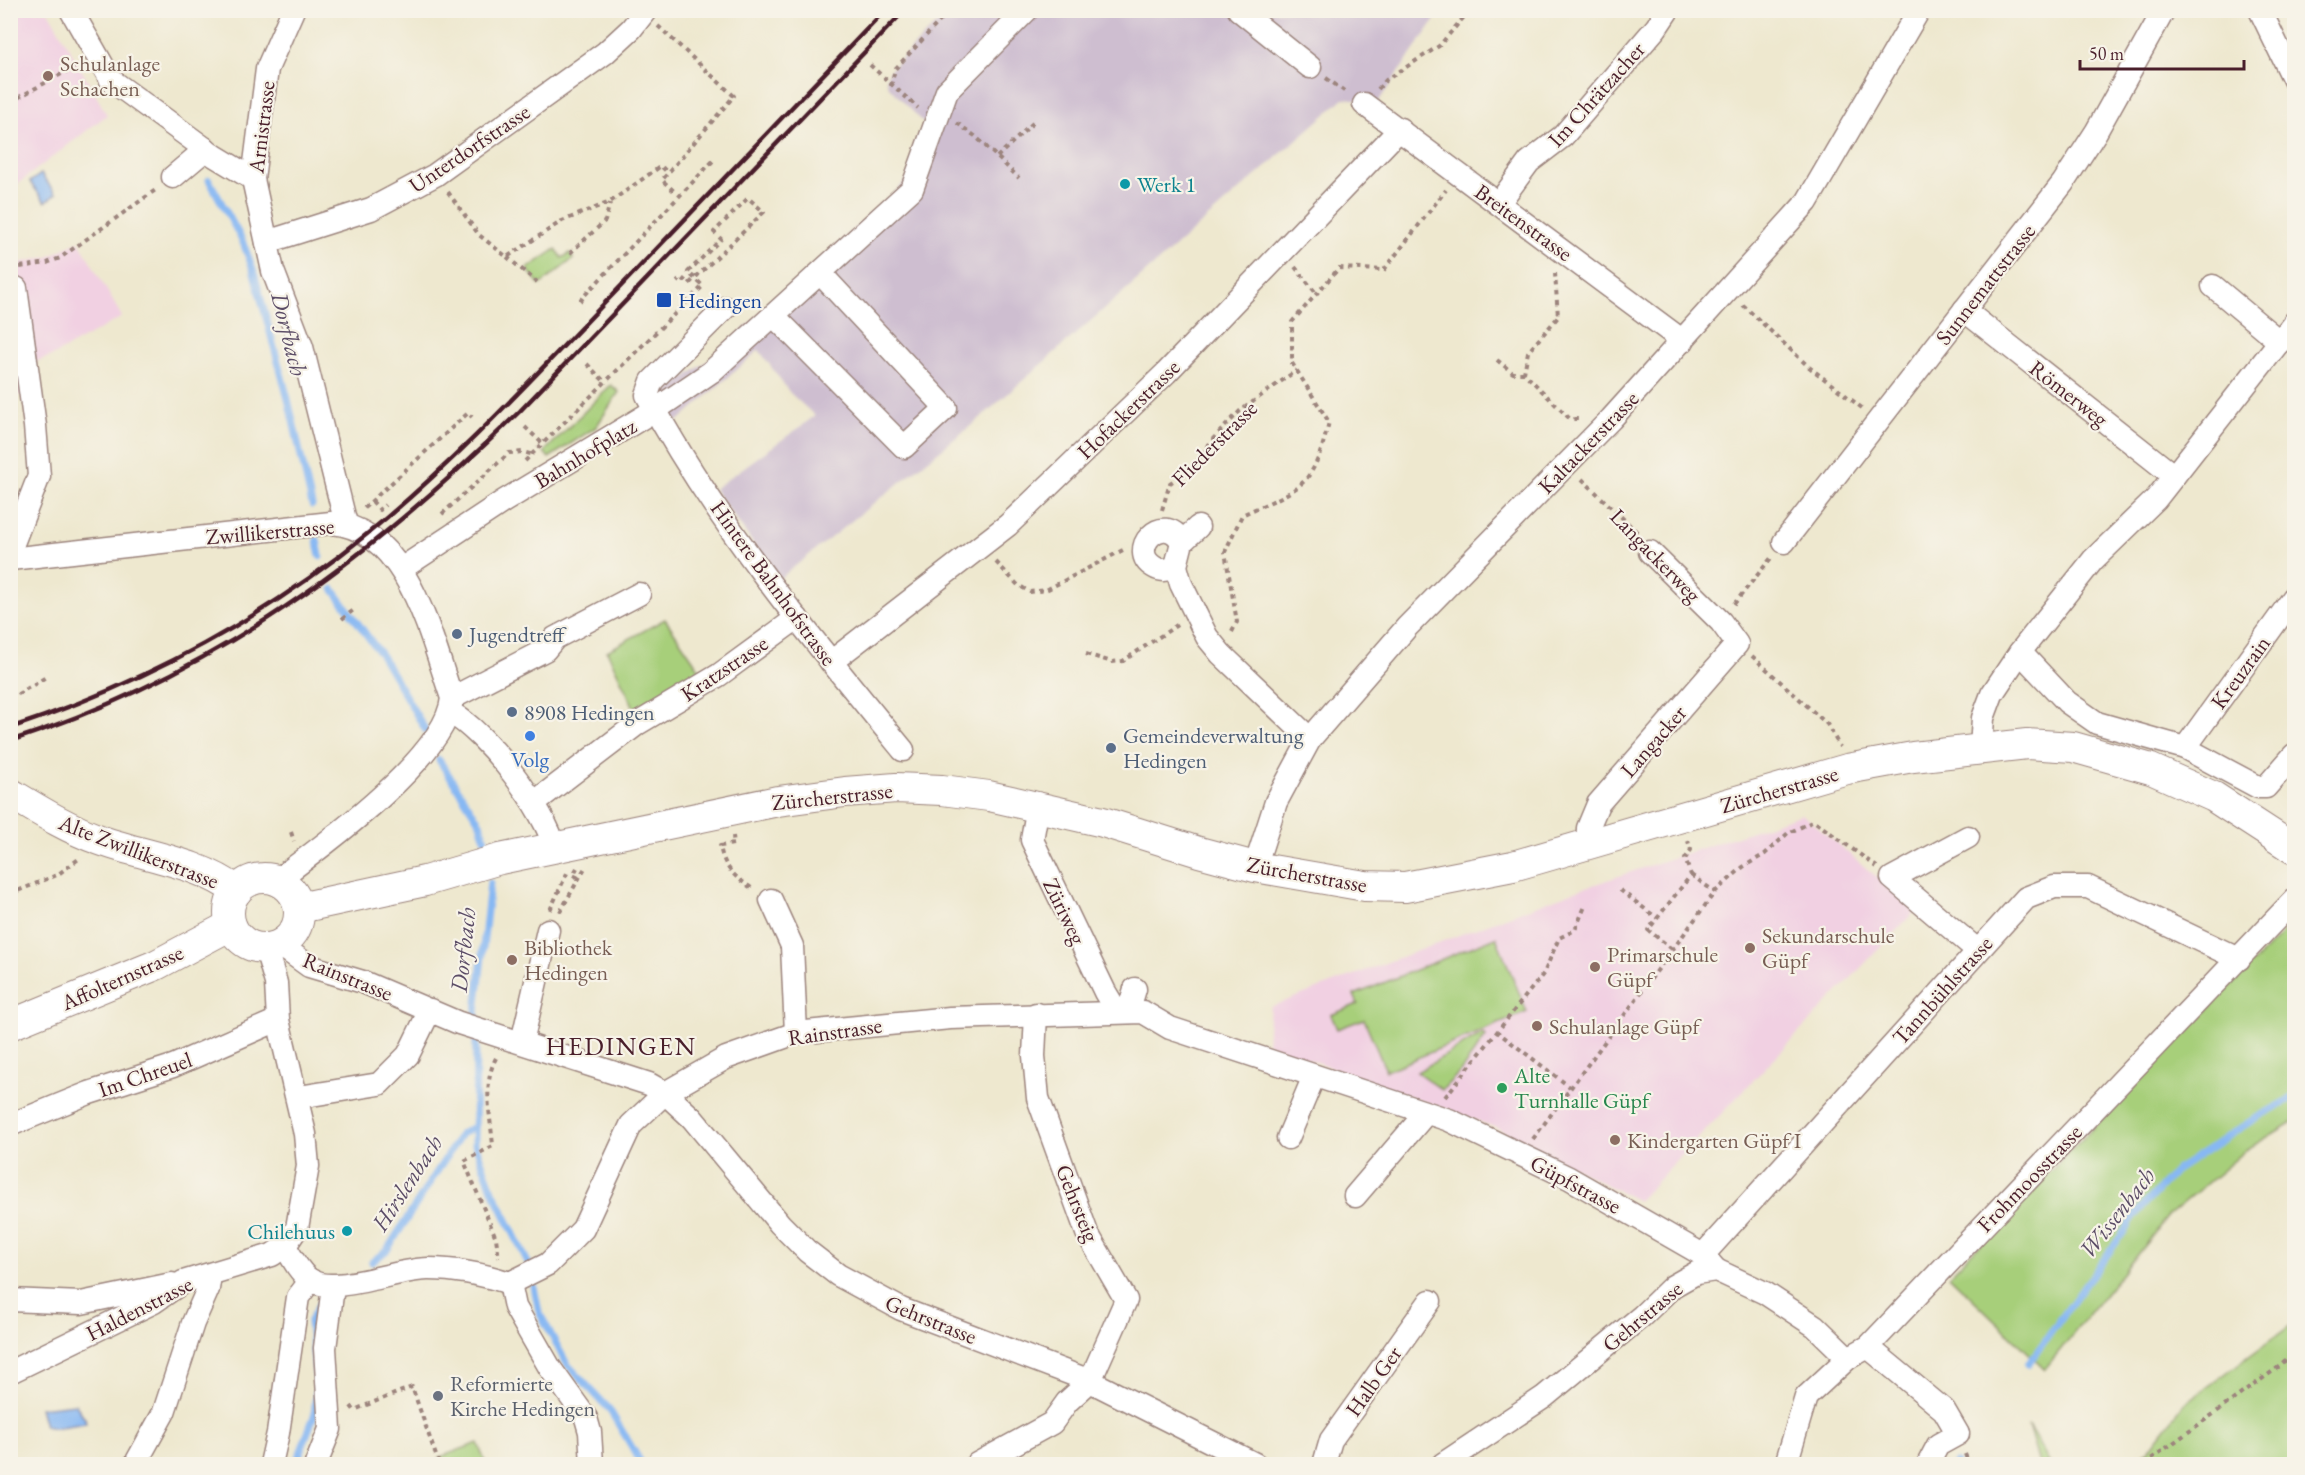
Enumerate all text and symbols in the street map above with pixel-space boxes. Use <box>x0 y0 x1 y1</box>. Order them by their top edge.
scale bar <box>2080 33 2244 71</box>
street label: Im Chrätzacher <box>1541 35 1652 153</box>
text: 50 m <box>2089 42 2124 65</box>
place label: Schulanlage Schachen <box>60 49 160 103</box>
marker: Schulanlage Schachen <box>41 69 55 83</box>
street label: Arnistrasse <box>241 79 282 176</box>
street label: Unterdorfstrasse <box>403 97 536 200</box>
place label: Werk 1 <box>1137 170 1196 199</box>
marker: Werk 1 <box>1118 177 1132 191</box>
street label: Breitenstrasse <box>1469 177 1579 268</box>
street label: Sunnemattstrasse <box>1929 217 2042 351</box>
place label: Hedingen <box>678 286 762 315</box>
water label: Dorfbach <box>264 288 315 379</box>
marker: Hedingen <box>655 291 673 309</box>
street label: Hofackerstrasse <box>1071 353 1186 466</box>
street label: Römerweg <box>2023 354 2114 433</box>
street label: Kaltackerstrasse <box>1532 384 1645 500</box>
street label: Fliederstrasse <box>1165 394 1264 493</box>
street label: Bahnhofplatz <box>529 411 642 495</box>
street label: Hintere Bahnhofstrasse <box>704 495 844 672</box>
street label: Langackerweg <box>1604 502 1708 609</box>
street label: Zwillikerstrasse <box>205 511 336 552</box>
place label: Jugendtreff <box>467 620 567 649</box>
marker: Jugendtreff <box>450 627 464 641</box>
street label: Kratzstrasse <box>675 628 774 708</box>
street label: Kreuzrain <box>2204 630 2277 715</box>
place label: 8908 Hedingen <box>524 698 655 727</box>
street label: Langacker <box>1614 699 1693 784</box>
marker: 8908 Hedingen <box>505 705 519 719</box>
place label: Gemeindeverwaltung Hedingen <box>1123 721 1304 775</box>
marker: Volg <box>523 729 537 743</box>
marker: Gemeindeverwaltung Hedingen <box>1104 741 1118 755</box>
place label: Volg <box>511 745 549 774</box>
street label: Zürcherstrasse <box>1717 759 1842 820</box>
street label: Zürcherstrasse <box>770 776 894 817</box>
street label: Alte Zwillikerstrasse <box>54 807 223 895</box>
street label: Zürcherstrasse <box>1245 850 1370 899</box>
street label: Züriweg <box>1036 873 1093 950</box>
water label: Dorfbach <box>443 906 482 995</box>
place label: Sekundarschule Güpf <box>1762 921 1895 975</box>
street label: Tannbühlstrasse <box>1886 929 1999 1051</box>
place label: Bibliothek Hedingen <box>524 933 613 987</box>
street label: Affolternstrasse <box>56 937 188 1018</box>
place label: Primarschule Güpf <box>1607 940 1718 994</box>
marker: Sekundarschule Güpf <box>1743 941 1757 955</box>
street label: Rainstrasse <box>299 945 397 1008</box>
marker: Bibliothek Hedingen <box>505 953 519 967</box>
marker: Primarschule Güpf <box>1588 960 1602 974</box>
street label: Rainstrasse <box>786 1011 884 1052</box>
place label: Schulanlage Güpf <box>1549 1012 1702 1041</box>
marker: Schulanlage Güpf <box>1530 1019 1544 1033</box>
district label: HEDINGEN <box>546 1029 696 1063</box>
street label: Im Chreuel <box>94 1045 196 1104</box>
place label: Alte Turnhalle Güpf <box>1513 1061 1652 1115</box>
marker: Alte Turnhalle Güpf <box>1495 1081 1509 1095</box>
street label: Frohmoosstrasse <box>1970 1118 2089 1239</box>
place label: Kindergarten Güpf I <box>1627 1126 1802 1155</box>
water label: Hirslenbach <box>363 1129 449 1238</box>
marker: Kindergarten Güpf I <box>1608 1133 1622 1147</box>
street label: Güpfstrasse <box>1525 1148 1627 1221</box>
street label: Gehrsteig <box>1049 1160 1106 1246</box>
water label: Wissenbach <box>2071 1161 2162 1264</box>
place label: Chilehuus <box>247 1217 335 1246</box>
marker: Chilehuus <box>340 1224 354 1238</box>
street label: Haldenstrasse <box>81 1269 198 1348</box>
street label: Gehrstrasse <box>1596 1274 1689 1358</box>
street label: Gehrstrasse <box>881 1288 981 1351</box>
street label: Halb Ger <box>1339 1340 1408 1422</box>
place label: Reformierte Kirche Hedingen <box>450 1369 595 1423</box>
marker: Reformierte Kirche Hedingen <box>431 1389 445 1403</box>

